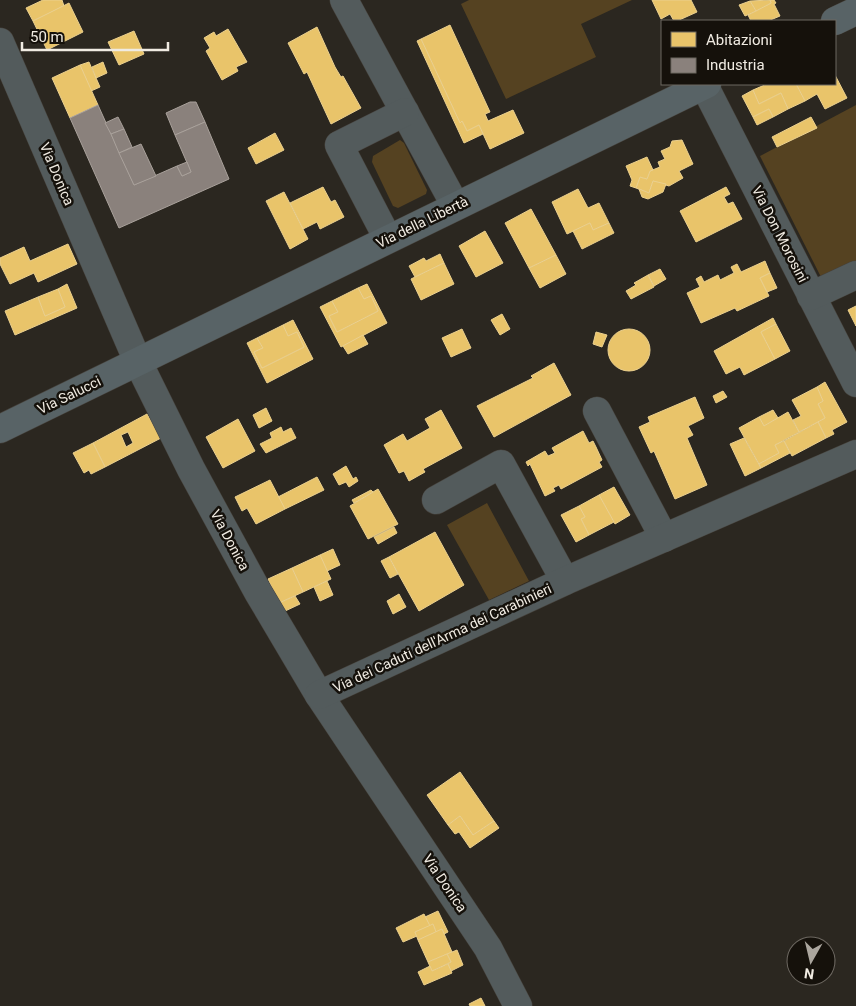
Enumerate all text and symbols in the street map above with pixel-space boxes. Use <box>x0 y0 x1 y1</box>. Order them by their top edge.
scale bar <box>22 20 169 52</box>
legend <box>661 20 836 85</box>
text: 50 m <box>30 28 64 46</box>
text: Abitazioni <box>706 31 773 49</box>
text: Industria <box>706 56 765 74</box>
street label: Via Donica <box>37 140 77 208</box>
street label: Via Don Morosini <box>749 183 811 285</box>
street label: Via della Libertà <box>373 193 471 251</box>
street label: Via Salucci <box>35 373 103 417</box>
street label: Via Donica <box>207 507 253 573</box>
street label: Via dei Caduti dell'Arma dei Carabinieri <box>330 580 554 696</box>
street label: Via Donica <box>420 851 470 915</box>
north arrow <box>786 936 836 986</box>
text: N <box>803 965 815 982</box>

